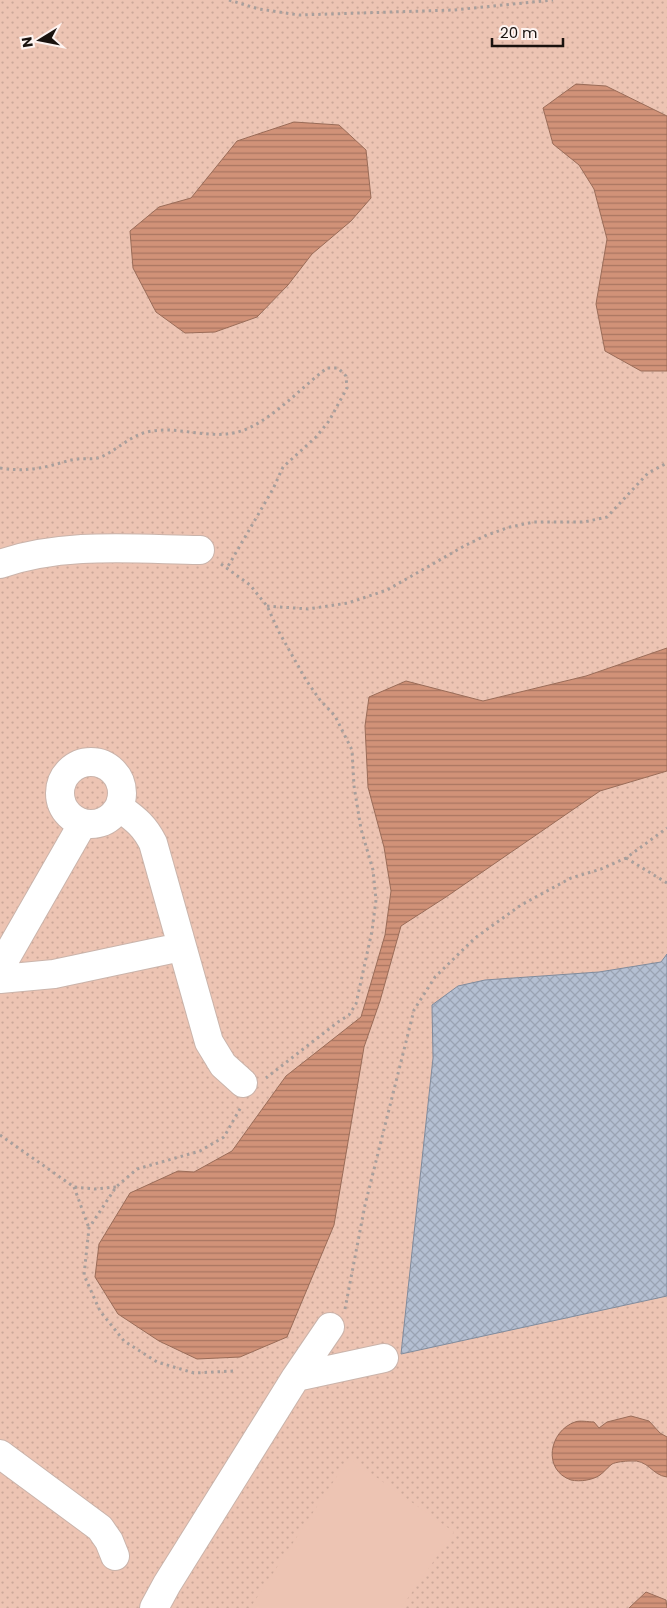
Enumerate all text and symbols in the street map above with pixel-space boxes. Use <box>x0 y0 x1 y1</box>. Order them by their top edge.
north arrow <box>15 15 65 65</box>
scale bar <box>492 15 563 47</box>
text: 20 m <box>500 22 538 43</box>
text: N <box>16 35 38 49</box>

